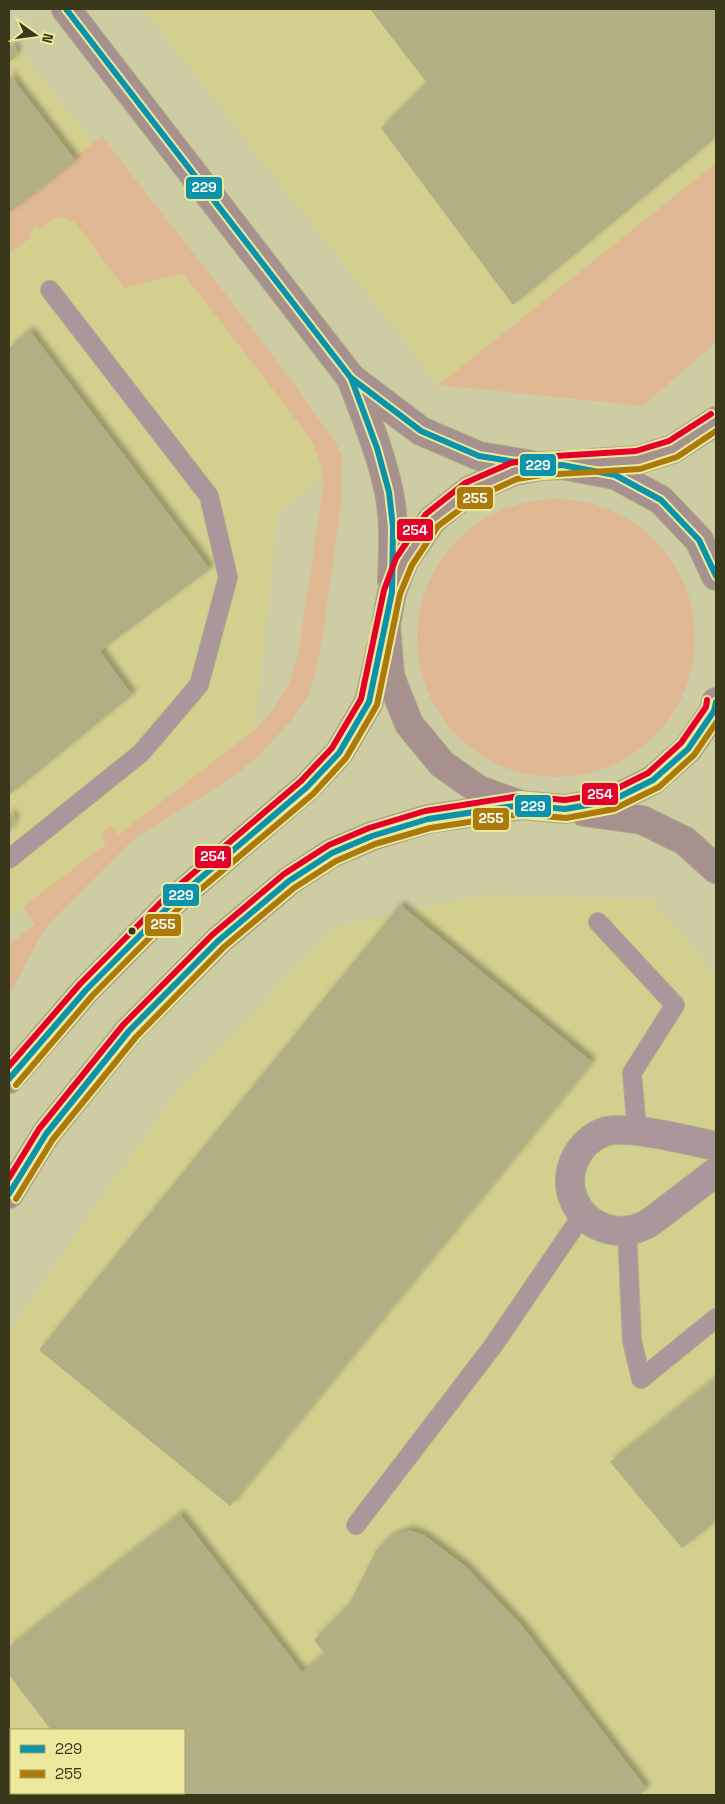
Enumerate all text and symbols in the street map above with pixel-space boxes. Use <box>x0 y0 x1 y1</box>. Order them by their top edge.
north arrow <box>10 10 60 60</box>
text: N <box>38 31 57 45</box>
line badge: 229 <box>185 176 223 200</box>
text: 229 <box>191 178 217 196</box>
line badge: 229 <box>519 453 557 477</box>
text: 229 <box>525 456 551 474</box>
line badge: 255 <box>456 486 494 510</box>
text: 255 <box>462 489 488 507</box>
line badge: 254 <box>396 518 434 542</box>
text: 254 <box>402 521 428 539</box>
line badge: 254 <box>581 782 619 806</box>
text: 254 <box>587 785 613 803</box>
line badge: 229 <box>514 794 552 818</box>
text: 229 <box>520 797 546 815</box>
line badge: 255 <box>472 807 510 831</box>
text: 255 <box>478 809 504 827</box>
line badge: 254 <box>194 845 232 869</box>
text: 254 <box>200 847 226 865</box>
line badge: 229 <box>162 883 200 907</box>
text: 229 <box>168 886 194 904</box>
line badge: 255 <box>144 913 182 937</box>
text: 255 <box>150 915 176 933</box>
unlabelled marker <box>127 926 137 936</box>
legend <box>10 1729 185 1794</box>
text: 229 <box>55 1739 82 1758</box>
text: 255 <box>55 1764 82 1783</box>

